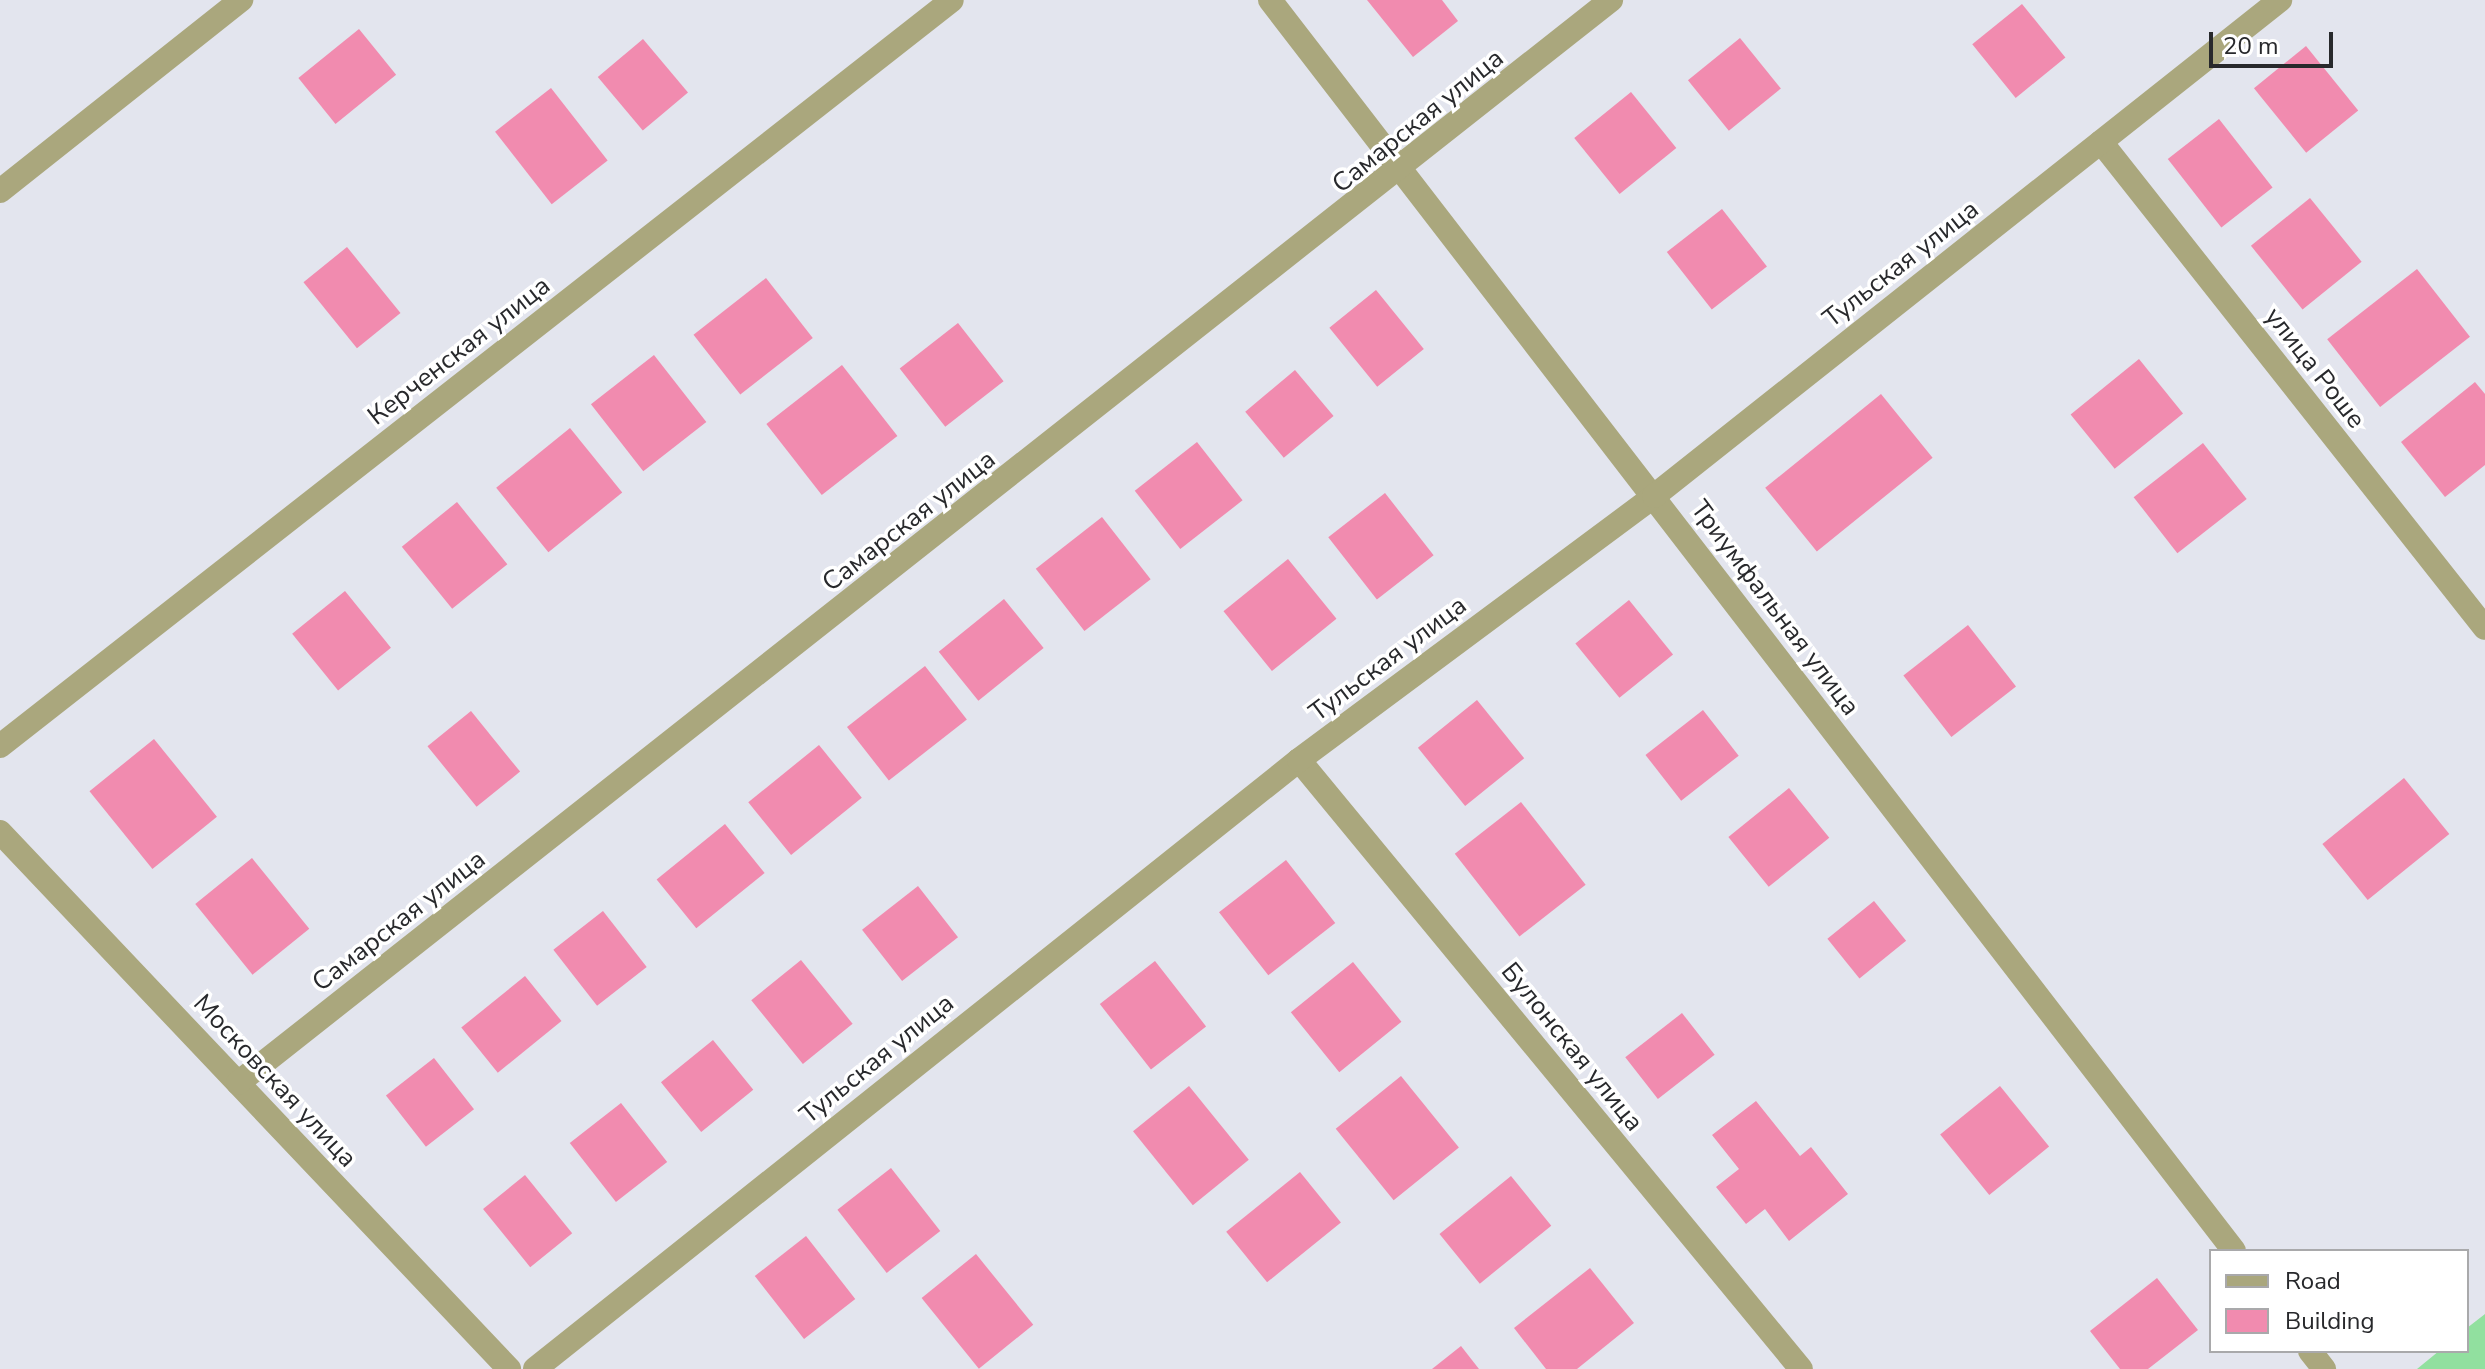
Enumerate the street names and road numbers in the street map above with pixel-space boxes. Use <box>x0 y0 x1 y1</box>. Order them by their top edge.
street label: Самарская улица <box>1326 42 1510 200</box>
street label: Тульская улица <box>1817 194 1985 334</box>
street label: Керченская улица <box>362 270 556 432</box>
street label: улица Роше <box>2258 301 2372 435</box>
street label: Самарская улица <box>816 444 1002 598</box>
street label: Триумфальная улица <box>1684 494 1866 722</box>
street label: Тульская улица <box>1303 590 1473 728</box>
street label: Самарская улица <box>306 844 492 998</box>
street label: Булонская улица <box>1494 956 1650 1138</box>
street label: Московская улица <box>187 988 363 1174</box>
street label: Тульская улица <box>794 988 960 1130</box>

